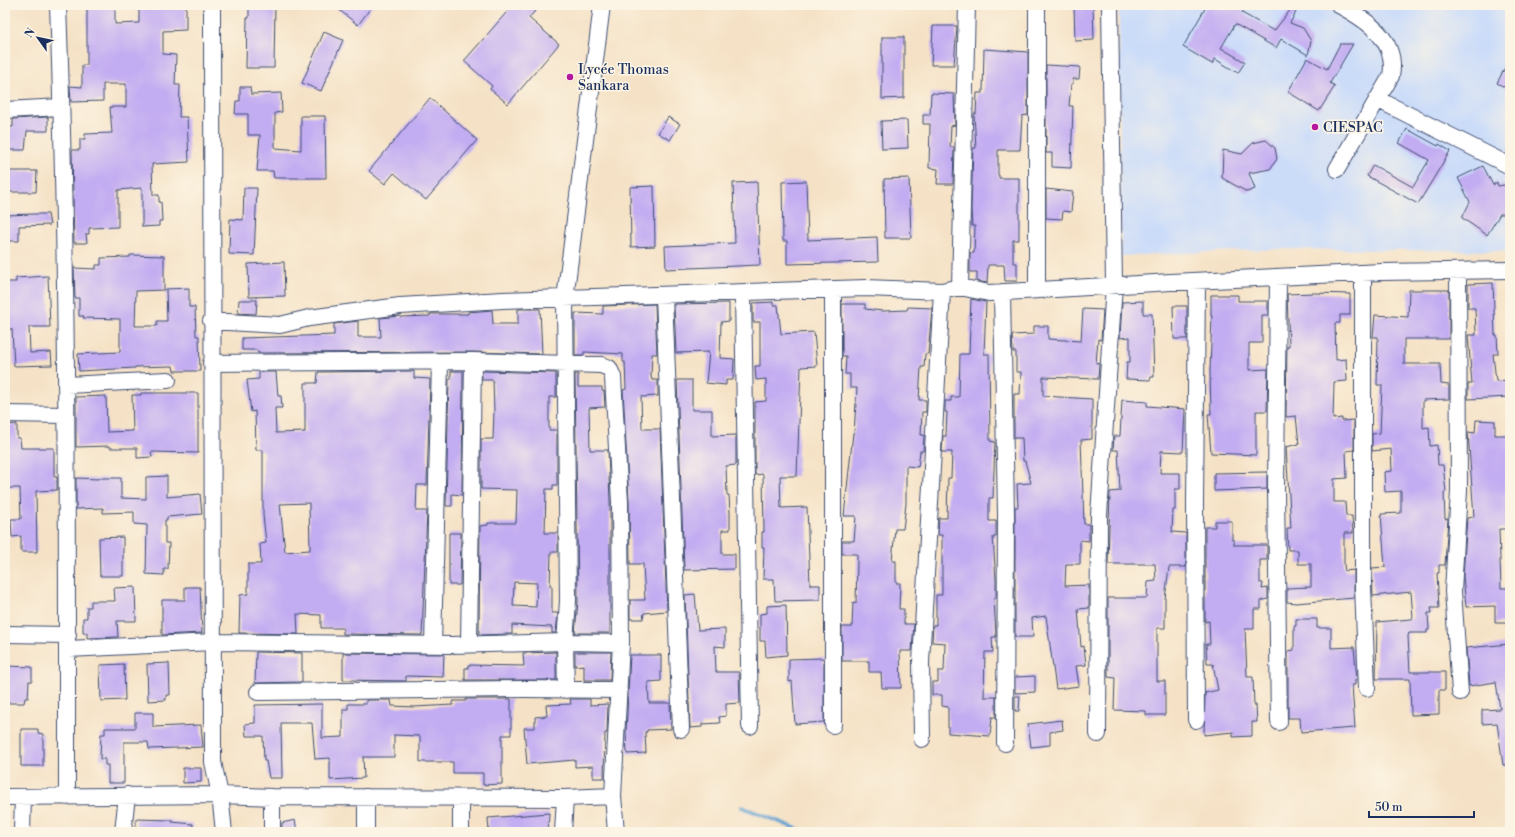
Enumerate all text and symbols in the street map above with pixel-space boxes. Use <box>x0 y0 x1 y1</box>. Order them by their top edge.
north arrow <box>18 18 58 58</box>
text: N <box>22 25 39 41</box>
place label: Lycée Thomas Sankara <box>578 61 669 95</box>
marker: Lycée Thomas Sankara <box>565 72 575 82</box>
place label: CIESPAC <box>1323 119 1383 137</box>
marker: CIESPAC <box>1310 122 1320 132</box>
scale bar <box>1369 793 1474 819</box>
text: 50 m <box>1375 800 1403 815</box>

